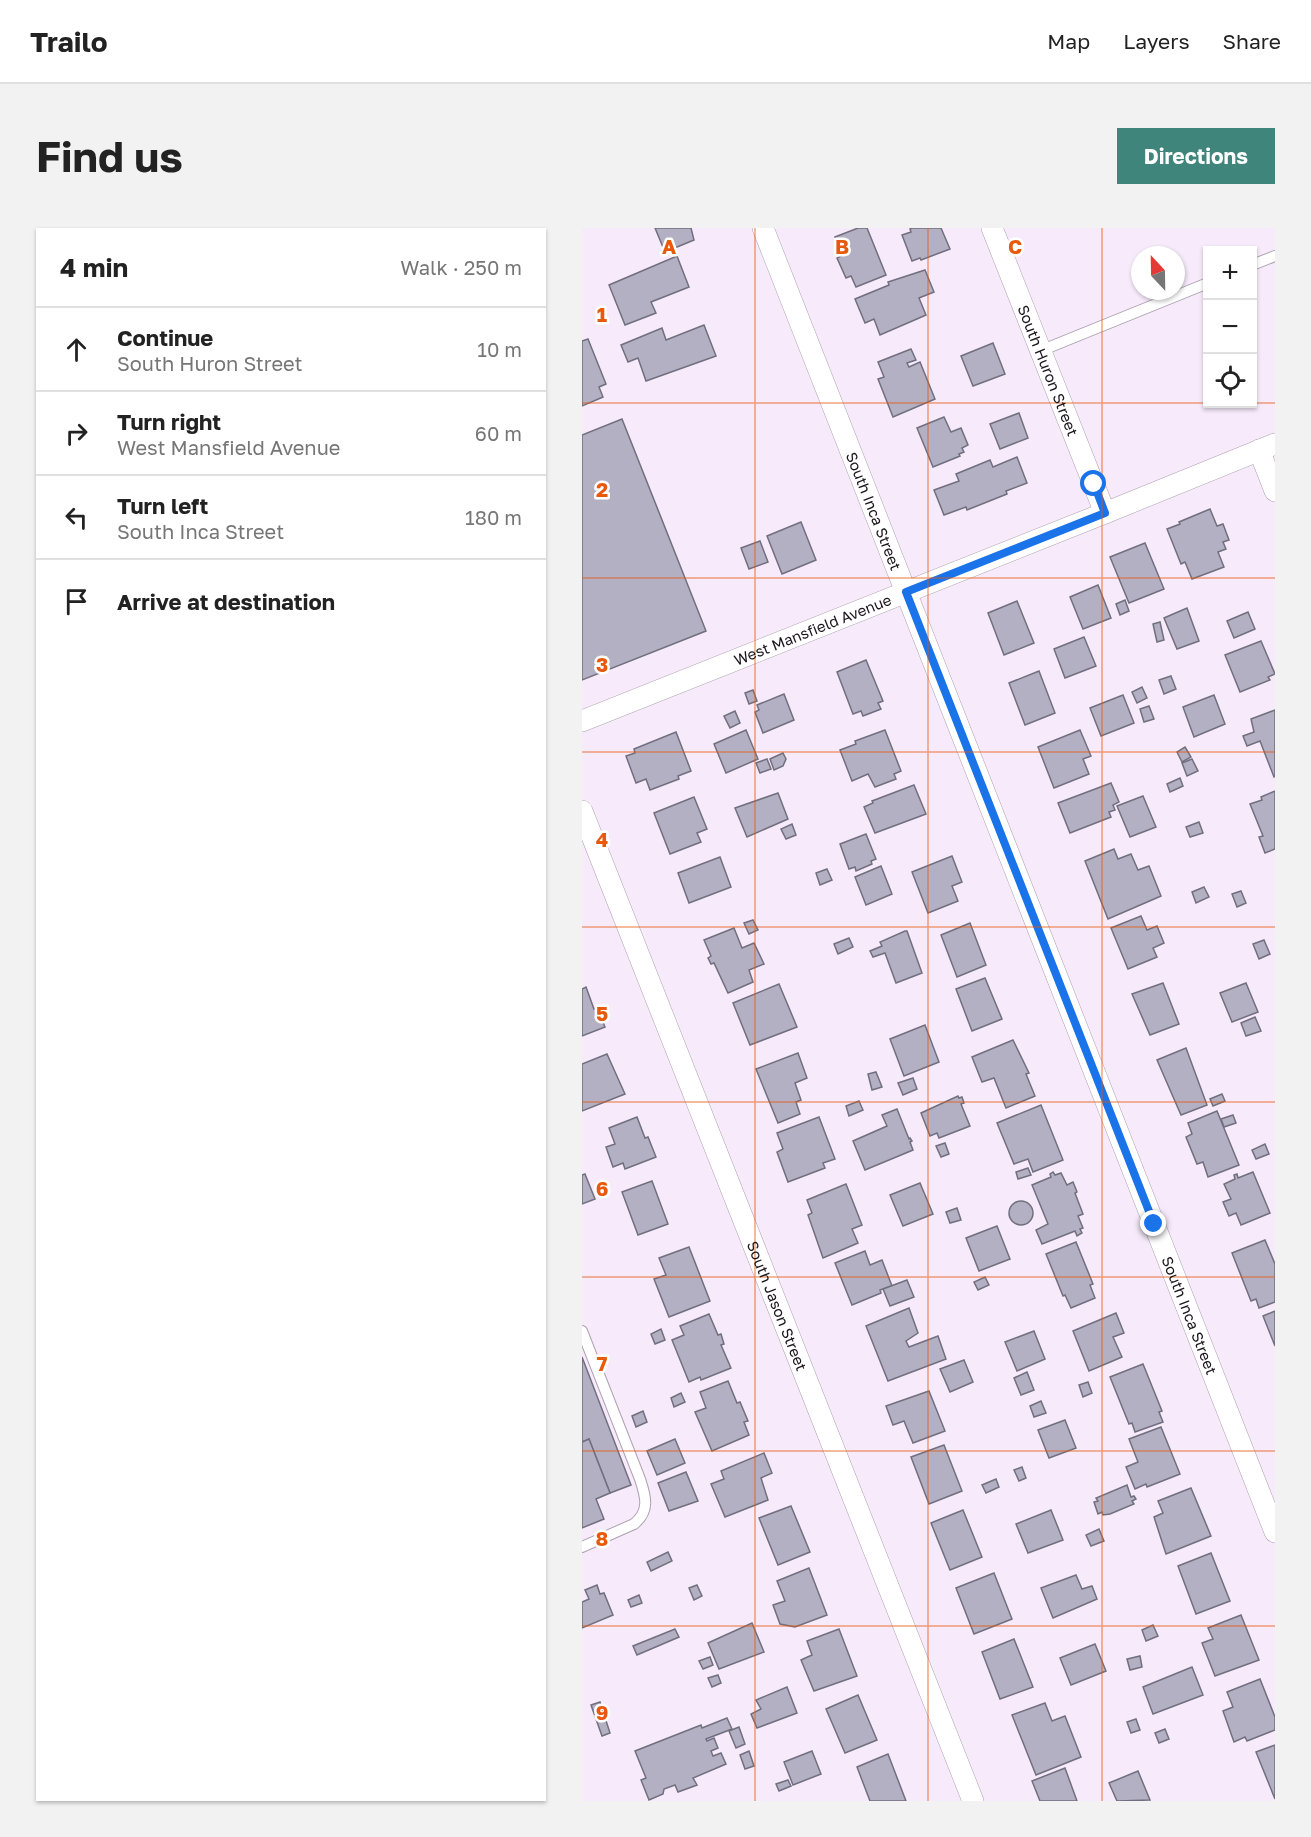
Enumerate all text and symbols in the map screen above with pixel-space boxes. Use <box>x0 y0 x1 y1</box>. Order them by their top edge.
text: Trailo <box>30 25 108 58</box>
text: Map <box>1047 28 1090 54</box>
text: Layers <box>1123 28 1190 54</box>
text: Share <box>1223 28 1281 54</box>
button: Directions <box>1117 128 1275 184</box>
text: Find us <box>36 131 183 181</box>
text: A <box>662 234 676 258</box>
text: B <box>835 234 849 258</box>
text: C <box>1008 234 1022 258</box>
north arrow <box>1131 246 1185 300</box>
map controls <box>1203 246 1257 408</box>
button: + <box>1203 246 1257 300</box>
text: 4 min <box>60 252 128 283</box>
text: Walk · 250 m <box>400 255 522 279</box>
button: − <box>1203 300 1257 354</box>
text: 1 <box>597 302 607 326</box>
street label: South Huron Street <box>1014 302 1082 438</box>
text: Continue <box>117 324 213 351</box>
icon: ahead <box>60 333 93 366</box>
text: 10 m <box>477 337 522 361</box>
text: South Huron Street <box>117 351 303 375</box>
button: locate <box>1203 354 1257 408</box>
text: Turn right <box>117 408 221 435</box>
icon: right <box>60 417 93 450</box>
text: 60 m <box>475 421 522 445</box>
text: West Mansfield Avenue <box>117 435 340 459</box>
street label: South Inca Street <box>843 449 905 573</box>
route start <box>1080 470 1106 496</box>
text: 2 <box>596 477 608 501</box>
text: Turn left <box>117 492 208 519</box>
icon: left <box>60 501 93 534</box>
text: 180 m <box>465 505 522 529</box>
text: South Inca Street <box>117 519 284 543</box>
icon: arrive <box>60 585 93 618</box>
text: Arrive at destination <box>117 588 335 615</box>
street label: West Mansfield Avenue <box>731 590 894 669</box>
text: 3 <box>596 652 608 676</box>
text: 4 <box>596 827 608 851</box>
text: 5 <box>596 1001 608 1025</box>
text: 6 <box>596 1176 608 1200</box>
route end <box>1140 1210 1166 1236</box>
street label: South Jason Street <box>744 1238 811 1373</box>
street label: South Inca Street <box>1159 1253 1221 1377</box>
text: 7 <box>597 1351 608 1375</box>
text: 8 <box>596 1526 608 1550</box>
text: 9 <box>596 1700 608 1724</box>

